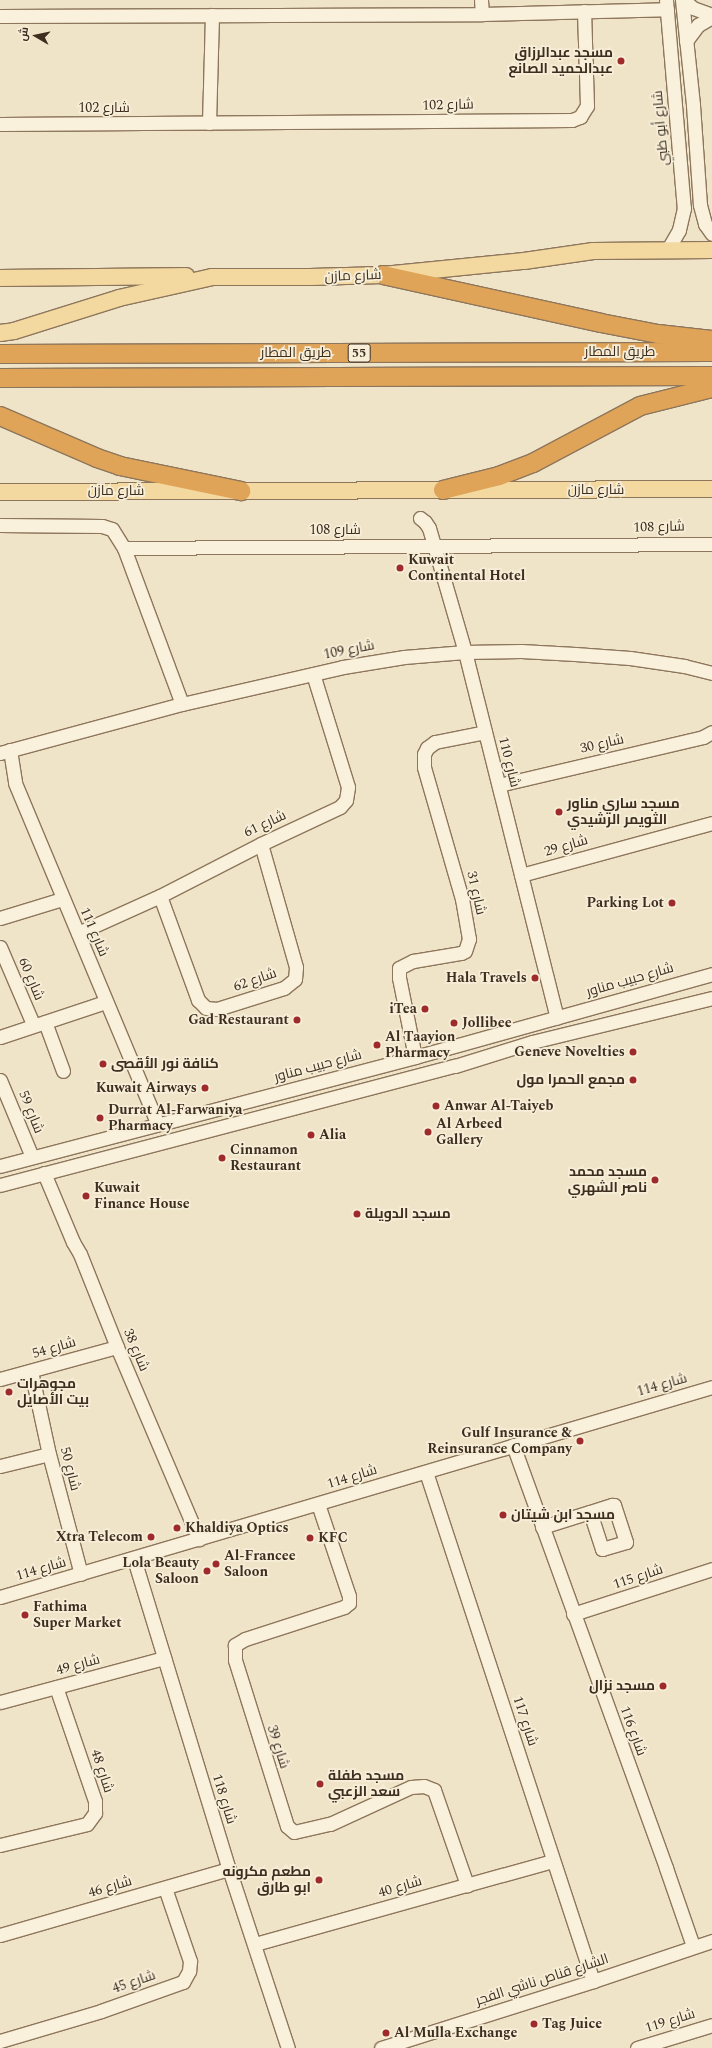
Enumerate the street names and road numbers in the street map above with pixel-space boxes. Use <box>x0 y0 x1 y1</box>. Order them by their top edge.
street label: شارع أبو ظبي <box>649 90 673 166</box>
street label: شارع 102 <box>422 96 474 114</box>
street label: شارع 102 <box>78 100 130 116</box>
street label: شارع مازن <box>324 267 382 285</box>
road number: 55 <box>347 342 371 364</box>
street label: طريق المطار <box>585 344 655 360</box>
street label: طريق المطار <box>261 345 331 361</box>
street label: شارع مازن <box>568 482 624 498</box>
street label: شارع مازن <box>88 483 144 499</box>
street label: شارع 108 <box>633 518 685 536</box>
street label: شارع 108 <box>309 522 361 538</box>
street label: شارع 109 <box>322 637 376 663</box>
street label: شارع 30 <box>578 731 626 757</box>
street label: شارع 110 <box>495 735 523 789</box>
street label: شارع 61 <box>241 807 289 841</box>
street label: شارع 29 <box>542 832 590 860</box>
street label: شارع 31 <box>463 869 489 917</box>
street label: شارع 111 <box>76 905 112 959</box>
street label: شارع 60 <box>15 955 47 1003</box>
street label: شارع حبيب مناور <box>584 960 676 1000</box>
street label: شارع 62 <box>231 965 279 995</box>
street label: شارع حبيب مناور <box>272 1046 364 1086</box>
street label: شارع 59 <box>15 1088 47 1136</box>
street label: شارع 38 <box>120 1326 152 1374</box>
street label: شارع 54 <box>30 1334 78 1362</box>
street label: شارع 114 <box>635 1370 689 1400</box>
street label: شارع 50 <box>56 1445 84 1493</box>
street label: شارع 114 <box>325 1461 379 1493</box>
street label: شارع 114 <box>14 1554 68 1584</box>
street label: شارع 115 <box>611 1561 665 1593</box>
street label: شارع 49 <box>54 1651 102 1679</box>
street label: شارع 117 <box>509 1694 541 1748</box>
street label: شارع 116 <box>616 1704 650 1758</box>
street label: شارع 39 <box>263 1723 293 1771</box>
street label: شارع 48 <box>87 1747 117 1795</box>
street label: شارع 118 <box>208 1772 240 1826</box>
street label: شارع 46 <box>86 1873 134 1901</box>
street label: شارع 40 <box>376 1873 424 1901</box>
street label: الشارع قناص ناشي الفجر <box>473 1951 611 2009</box>
street label: شارع 45 <box>110 1967 158 1997</box>
street label: شارع 119 <box>643 2005 697 2037</box>

